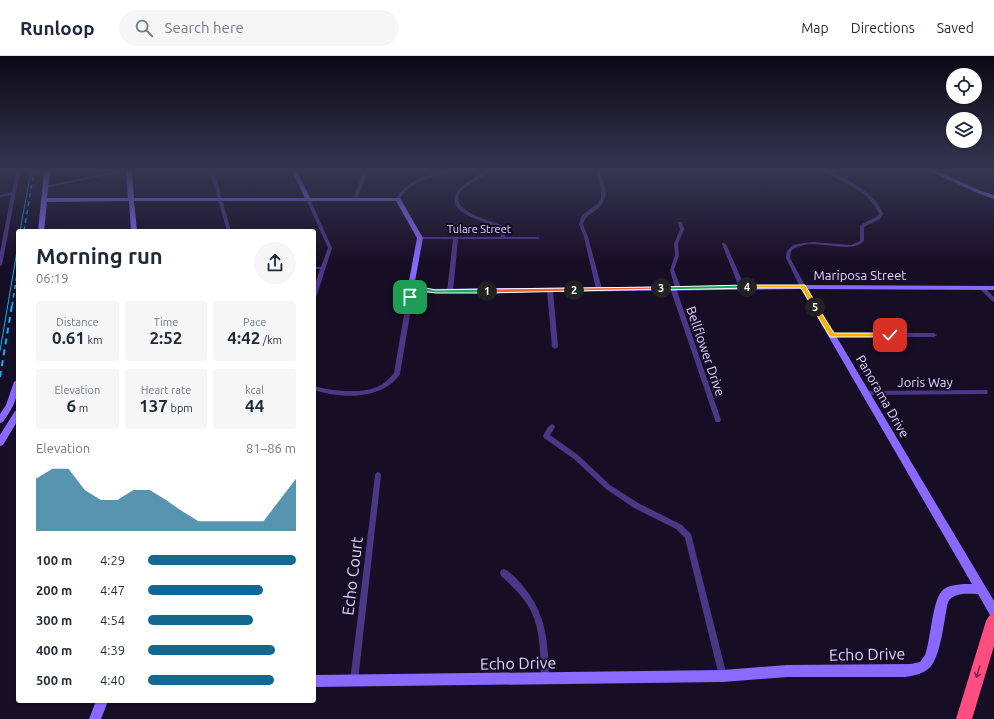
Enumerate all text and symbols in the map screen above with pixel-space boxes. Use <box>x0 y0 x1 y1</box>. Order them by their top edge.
search box <box>119 10 399 46</box>
text: Runloop <box>20 17 95 39</box>
icon: search <box>133 17 155 39</box>
text: Search here <box>165 19 244 36</box>
text: Map <box>801 20 829 36</box>
text: Directions <box>851 20 915 36</box>
text: Saved <box>937 20 974 36</box>
map controls <box>946 68 982 148</box>
button: locate <box>946 68 982 104</box>
button: layers <box>946 112 982 148</box>
street label: Tulare Street <box>447 223 512 235</box>
button: share <box>254 242 296 284</box>
text: Morning run <box>36 243 163 268</box>
street label: Mariposa Street <box>814 268 906 282</box>
text: 06:19 <box>36 271 69 285</box>
pin: 4 <box>737 277 757 297</box>
pin: 3 <box>651 278 671 298</box>
pin <box>393 280 427 314</box>
pin: 2 <box>564 280 584 300</box>
pin: 1 <box>477 281 497 301</box>
text: 4 <box>744 281 750 293</box>
text: 3 <box>658 282 664 294</box>
text: 2 <box>571 284 577 296</box>
text: 1 <box>484 285 490 297</box>
icon: arrive <box>399 286 421 308</box>
pin: 5 <box>805 297 825 317</box>
text: 5 <box>812 301 818 313</box>
street label: Bellflower Drive <box>684 304 728 398</box>
text: Distance <box>56 316 99 328</box>
text: Time <box>154 316 178 328</box>
text: Pace <box>243 316 266 328</box>
pin <box>873 318 907 352</box>
icon: check <box>879 324 901 346</box>
text: 0.61 <box>52 328 85 347</box>
text: 2:52 <box>150 328 182 347</box>
text: 4:42 <box>227 328 260 347</box>
text: km <box>85 334 103 346</box>
text: /km <box>260 334 282 346</box>
street label: Panorama Drive <box>854 352 912 440</box>
street label: Joris Way <box>897 375 953 389</box>
text: Elevation <box>54 384 100 396</box>
text: Heart rate <box>141 384 191 396</box>
text: kcal <box>245 384 264 396</box>
text: 6 <box>67 396 76 415</box>
text: 137 <box>139 396 168 415</box>
text: 44 <box>245 396 264 415</box>
text: m <box>76 402 88 414</box>
text: bpm <box>168 402 193 414</box>
text: Elevation <box>36 441 90 455</box>
text: 81–86 m <box>246 441 296 455</box>
street label: Echo Court <box>338 535 366 616</box>
text: 100 m <box>36 553 72 567</box>
text: 4:29 <box>100 553 125 567</box>
text: 200 m <box>36 583 72 597</box>
text: 4:47 <box>100 583 125 597</box>
text: 300 m <box>36 613 72 627</box>
text: 4:54 <box>100 613 125 627</box>
text: 400 m <box>36 643 72 657</box>
text: 4:39 <box>100 643 125 657</box>
street label: Echo Drive <box>829 644 905 664</box>
street label: Echo Drive <box>480 653 556 673</box>
one-way arrow <box>974 666 982 678</box>
text: 500 m <box>36 673 72 687</box>
text: 4:40 <box>100 673 125 687</box>

